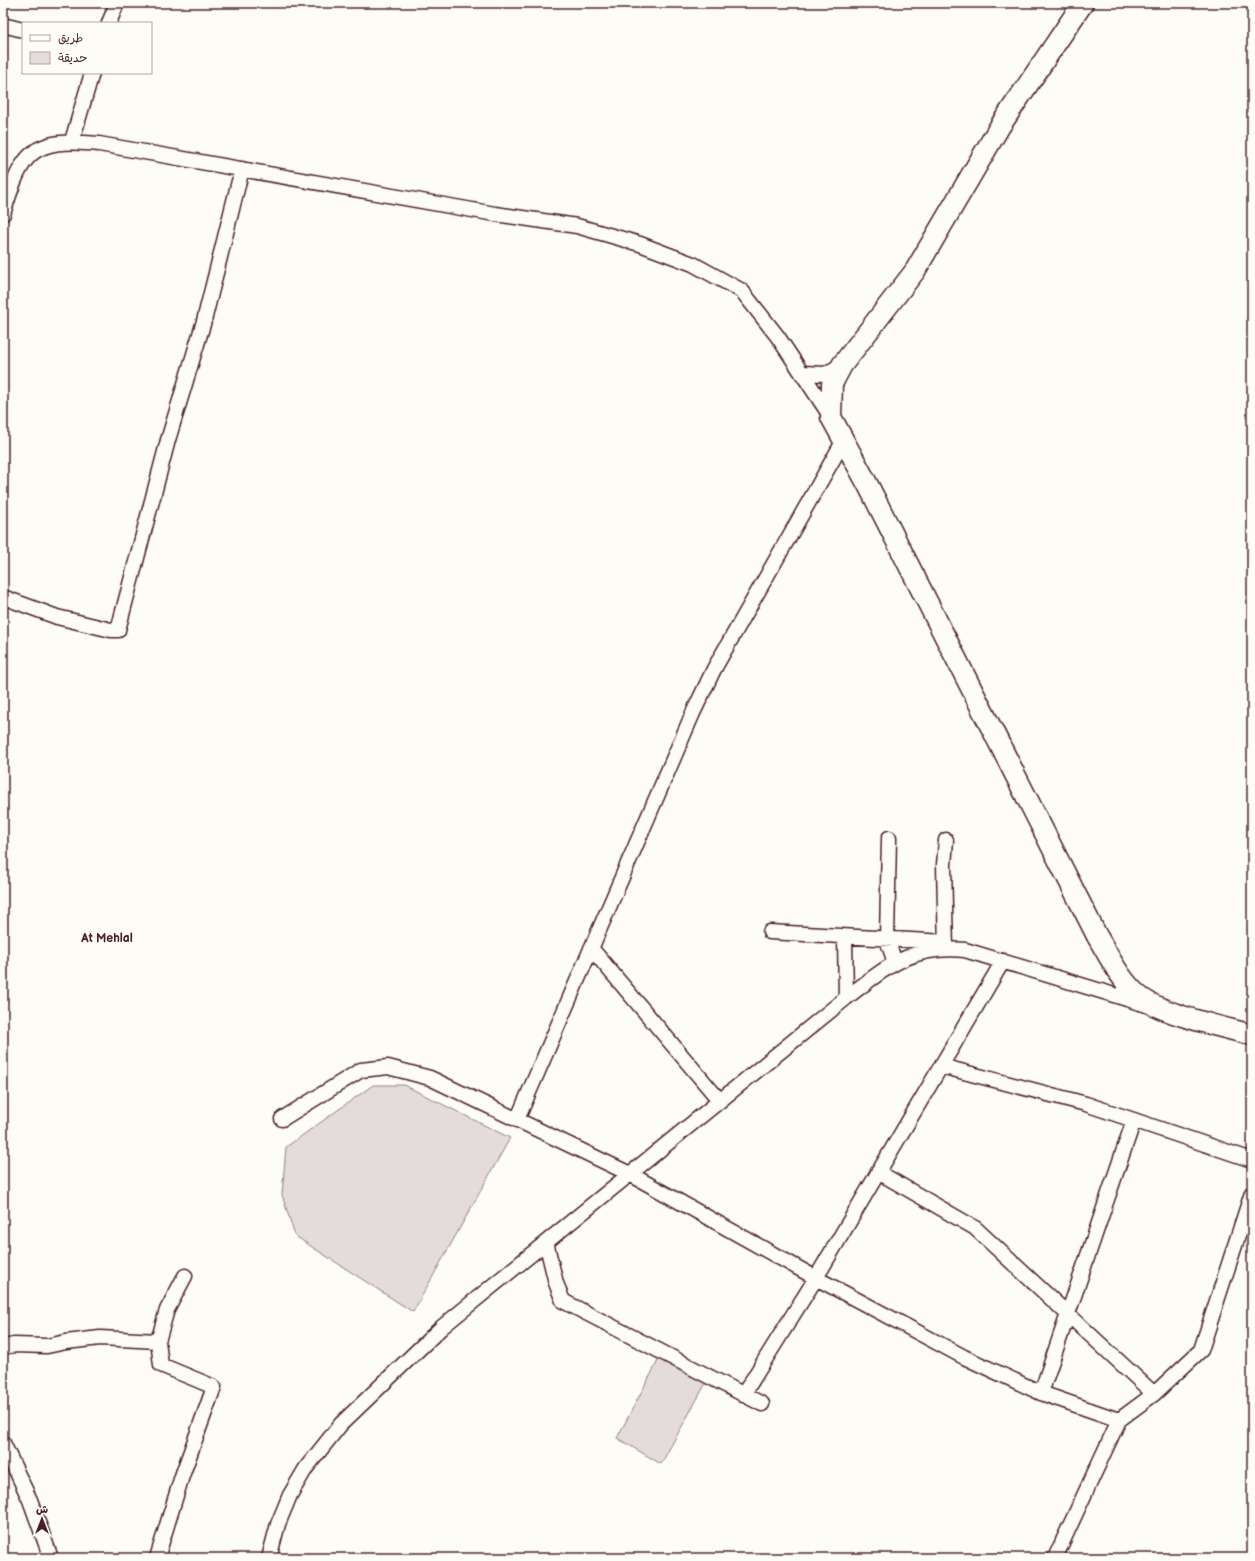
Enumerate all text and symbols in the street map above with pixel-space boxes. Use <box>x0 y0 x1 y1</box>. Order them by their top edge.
legend <box>22 22 152 74</box>
text: طريق <box>58 31 83 46</box>
text: حديقة <box>58 51 87 66</box>
district label: At Mehlal <box>80 931 133 946</box>
north arrow <box>22 1499 62 1539</box>
text: ش <box>36 1503 48 1516</box>

